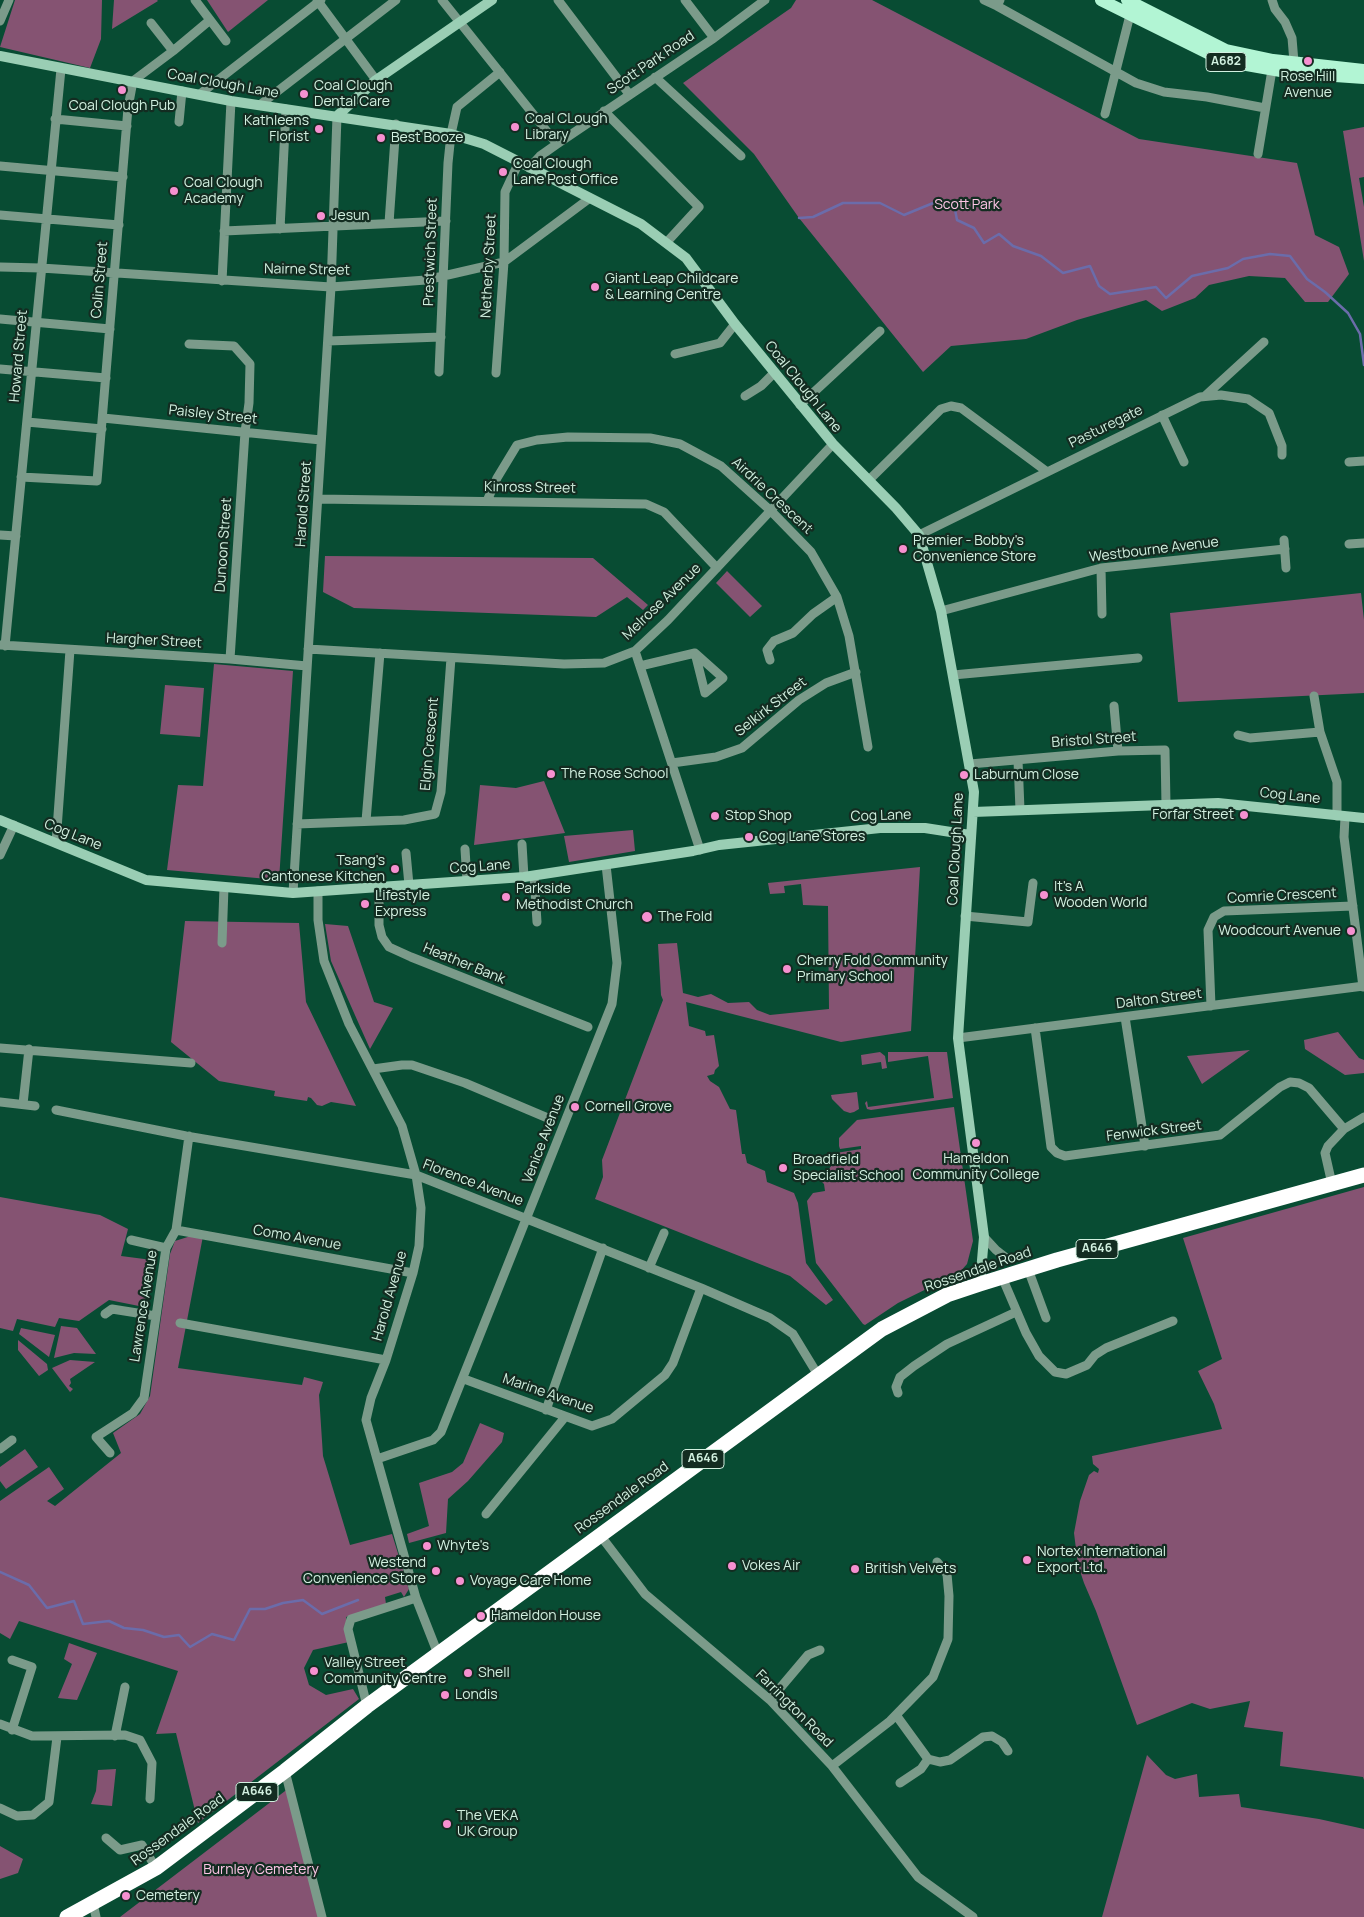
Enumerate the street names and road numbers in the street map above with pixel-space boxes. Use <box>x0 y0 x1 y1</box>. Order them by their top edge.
street label: Scott Park Road <box>604 28 698 98</box>
road number: A682 <box>1206 52 1246 72</box>
street label: Coal Clough Lane <box>166 66 280 102</box>
street label: Prestwich Street <box>421 197 441 307</box>
street label: Netherby Street <box>478 214 500 318</box>
street label: Colin Street <box>88 241 112 319</box>
street label: Nairne Street <box>264 261 350 279</box>
street label: Howard Street <box>7 309 31 403</box>
street label: Coal Clough Lane <box>761 338 845 436</box>
street label: Paisley Street <box>168 402 258 428</box>
street label: Pasturegate <box>1066 402 1146 452</box>
street label: Airdrie Crescent <box>728 454 816 538</box>
street label: Harold Street <box>293 461 315 547</box>
street label: Kinross Street <box>484 479 576 497</box>
street label: Dunoon Street <box>212 497 236 593</box>
street label: Westbourne Avenue <box>1088 534 1220 566</box>
street label: Melrose Avenue <box>619 560 705 644</box>
street label: Hargher Street <box>106 630 202 652</box>
street label: Selkirk Street <box>732 674 810 740</box>
street label: Elgin Crescent <box>418 697 442 791</box>
street label: Bristol Street <box>1051 729 1137 751</box>
street label: Cog Lane <box>1259 784 1321 808</box>
street label: Coal Clough Lane <box>945 792 967 906</box>
street label: Cog Lane <box>850 807 912 825</box>
street label: Cog Lane <box>42 816 104 854</box>
street label: Cog Lane <box>449 857 511 877</box>
street label: Comrie Crescent <box>1227 885 1337 907</box>
street label: Heather Bank <box>421 940 507 988</box>
street label: Dalton Street <box>1115 985 1203 1013</box>
street label: Venice Avenue <box>519 1092 569 1186</box>
street label: Fenwick Street <box>1105 1117 1203 1145</box>
street label: Florence Avenue <box>420 1156 526 1210</box>
street label: Como Avenue <box>252 1222 342 1254</box>
road number: A646 <box>1076 1240 1118 1258</box>
street label: Rossendale Road <box>923 1244 1033 1296</box>
street label: Lawrence Avenue <box>127 1249 161 1363</box>
street label: Harold Avenue <box>369 1249 411 1343</box>
street label: Marine Avenue <box>500 1371 596 1417</box>
road number: A646 <box>682 1450 724 1468</box>
street label: Rossendale Road <box>572 1458 672 1538</box>
street label: Farrington Road <box>752 1667 836 1751</box>
road number: A646 <box>236 1782 278 1801</box>
street label: Rossendale Road <box>128 1790 228 1870</box>

